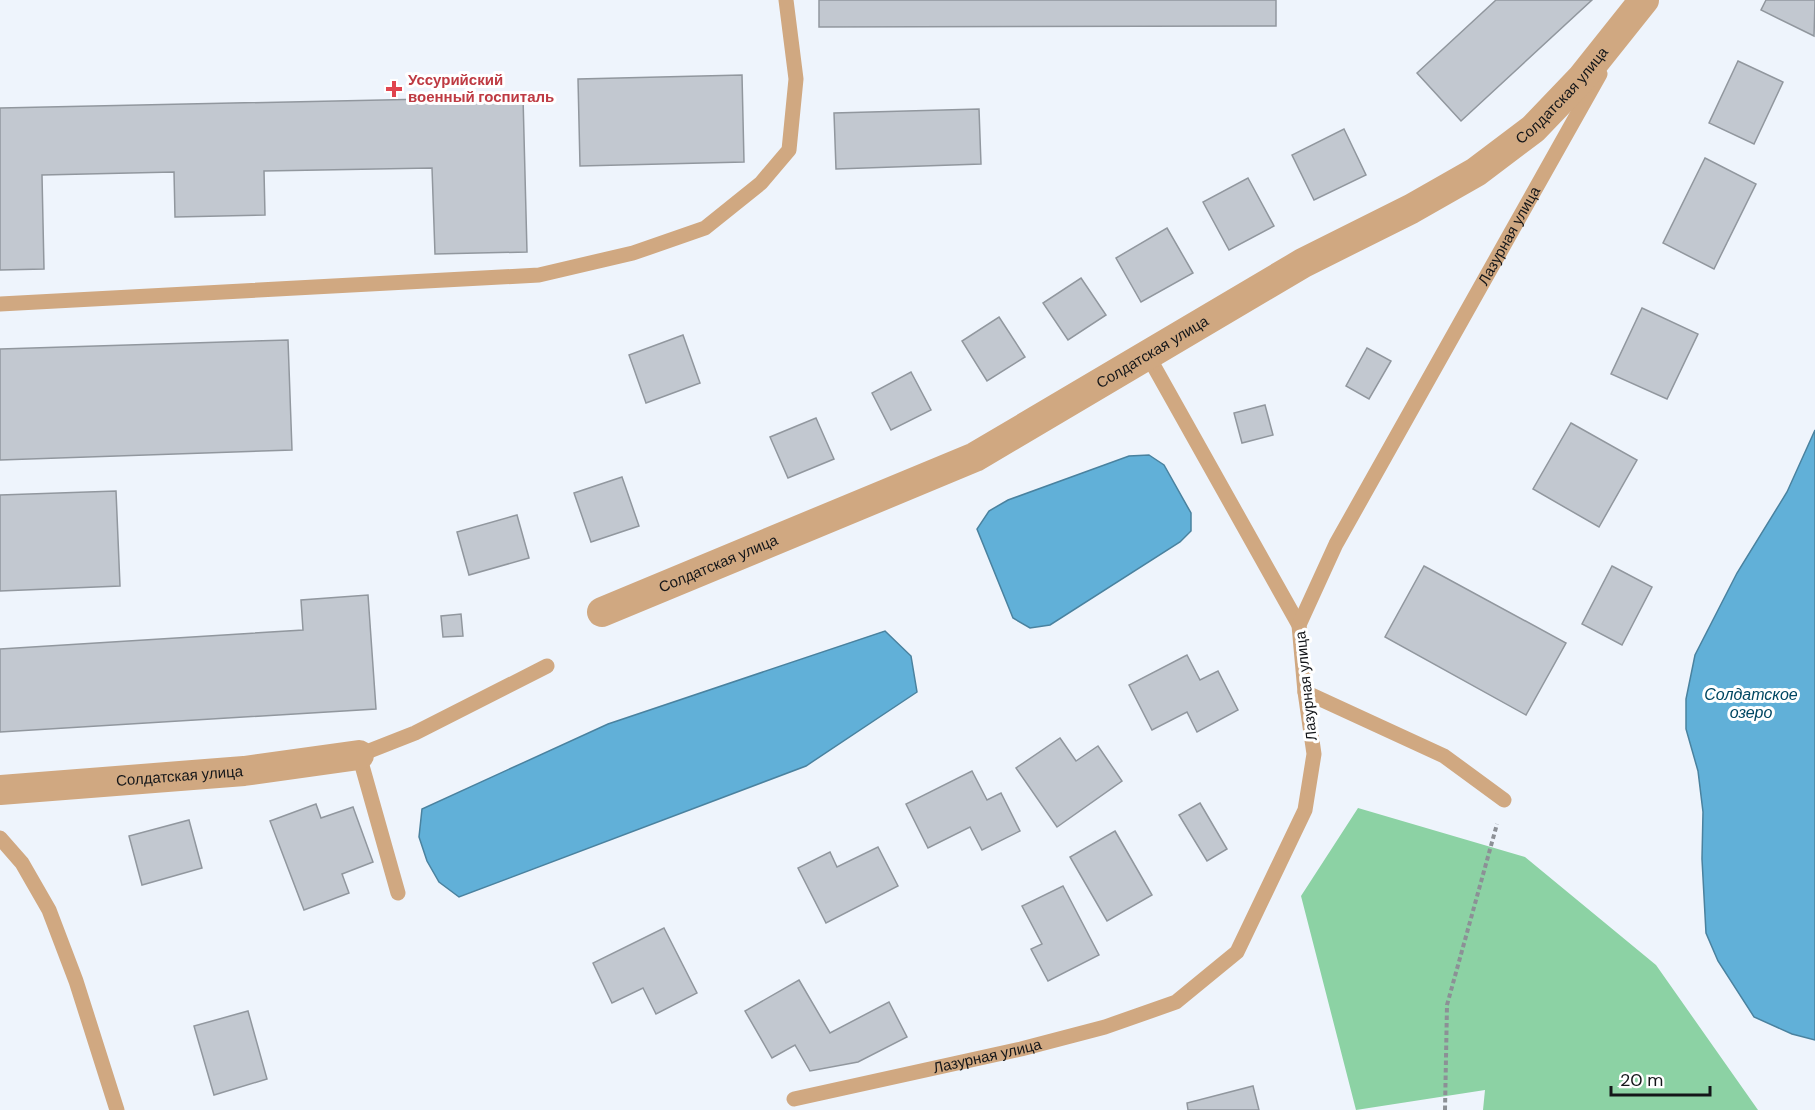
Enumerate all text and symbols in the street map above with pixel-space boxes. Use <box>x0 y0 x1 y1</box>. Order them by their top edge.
street label: Солдатская улица <box>1511 42 1613 149</box>
place label: Уссурийский военный госпиталь <box>408 70 554 107</box>
marker: Уссурийский военный госпиталь <box>385 80 403 98</box>
street label: Лазурная улица <box>1473 182 1545 289</box>
street label: Солдатская улица <box>1093 311 1213 393</box>
street label: Солдатская улица <box>656 530 782 597</box>
street label: Лазурная улица <box>1290 629 1322 742</box>
water label: Солдатское озеро <box>1704 684 1798 723</box>
street label: Солдатская улица <box>115 761 244 791</box>
street label: Лазурная улица <box>931 1034 1044 1078</box>
scale bar <box>1611 1059 1710 1097</box>
text: 20 m <box>1620 1068 1663 1092</box>

